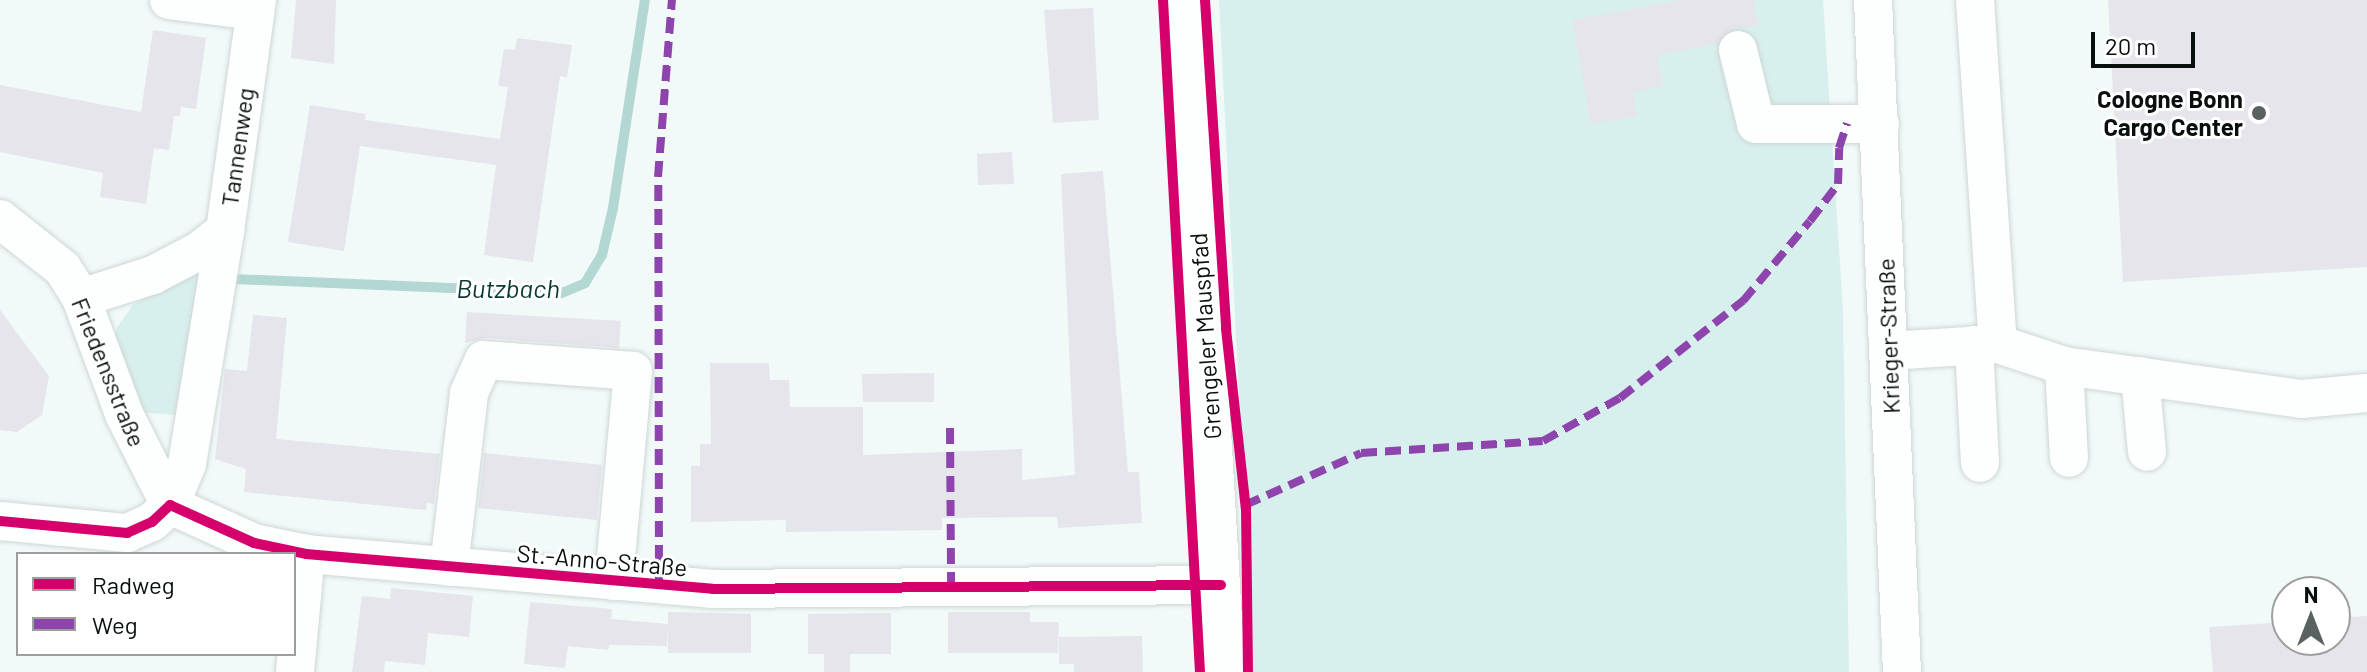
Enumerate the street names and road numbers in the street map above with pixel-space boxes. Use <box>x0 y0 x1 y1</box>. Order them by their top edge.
street label: Tannenweg <box>214 86 260 208</box>
street label: Grengeler Mauspfad <box>1183 232 1227 440</box>
street label: Krieger-Straße <box>1871 258 1905 414</box>
street label: Friedensstraße <box>66 293 152 451</box>
street label: St.-Anno-Straße <box>516 538 688 582</box>

